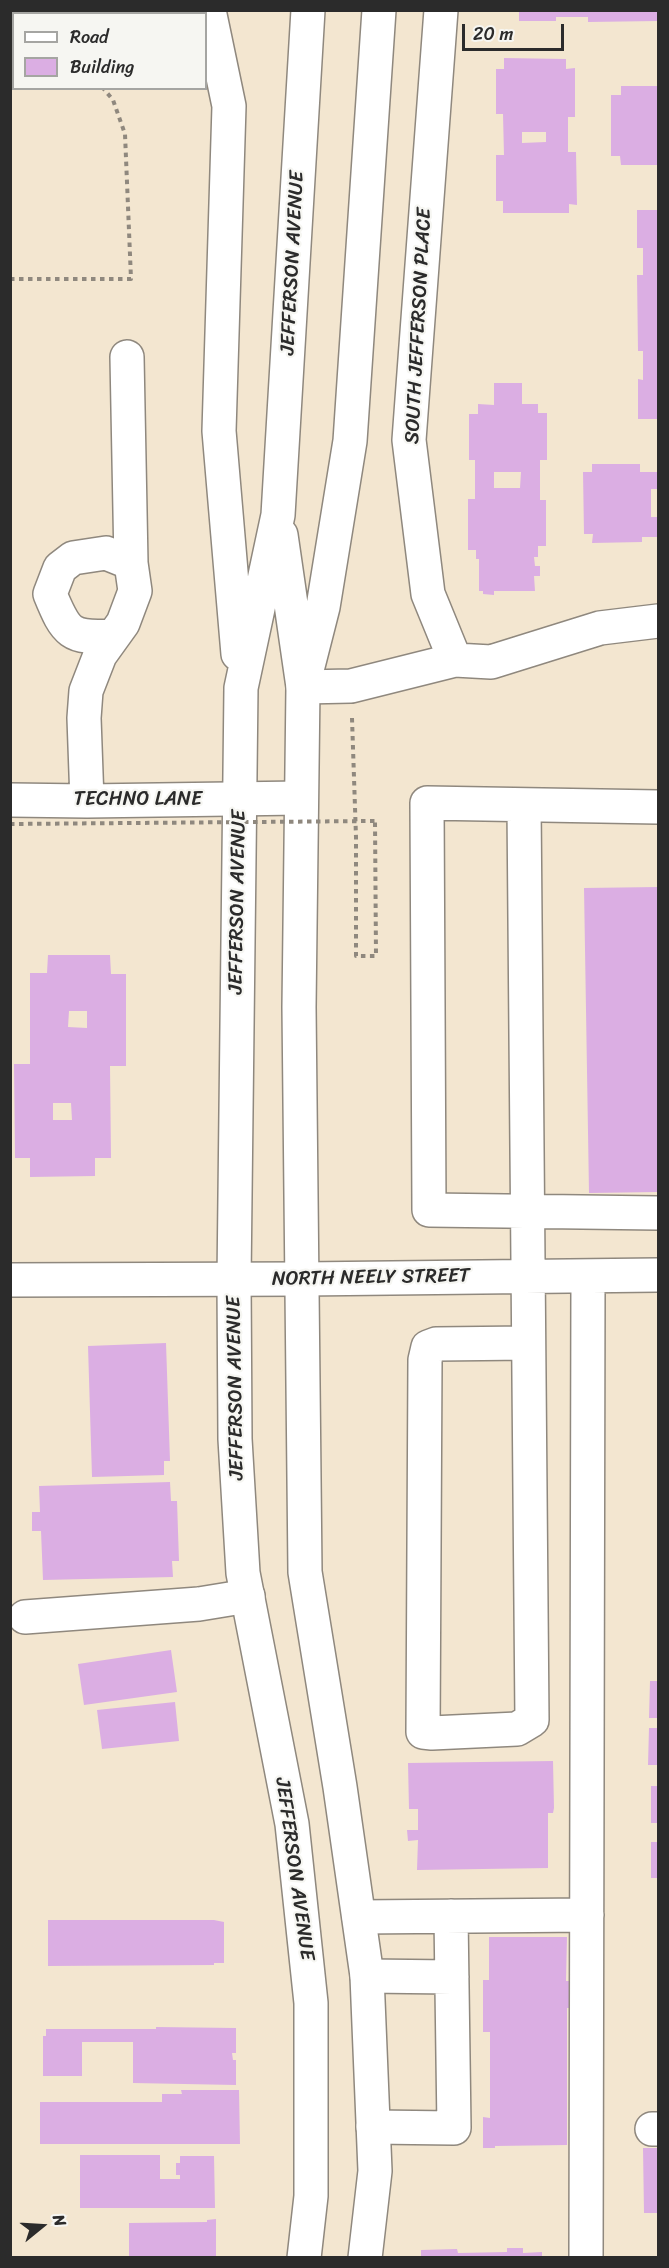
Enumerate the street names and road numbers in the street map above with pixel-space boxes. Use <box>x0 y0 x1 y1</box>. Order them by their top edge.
street label: JEFFERSON AVENUE <box>276 170 310 356</box>
street label: SOUTH JEFFERSON PLACE <box>401 207 437 445</box>
street label: TECHNO LANE <box>74 788 202 812</box>
street label: JEFFERSON AVENUE <box>224 810 252 994</box>
street label: NORTH NEELY STREET <box>272 1264 470 1292</box>
street label: JEFFERSON AVENUE <box>222 1296 250 1480</box>
street label: JEFFERSON AVENUE <box>269 1776 319 1962</box>

